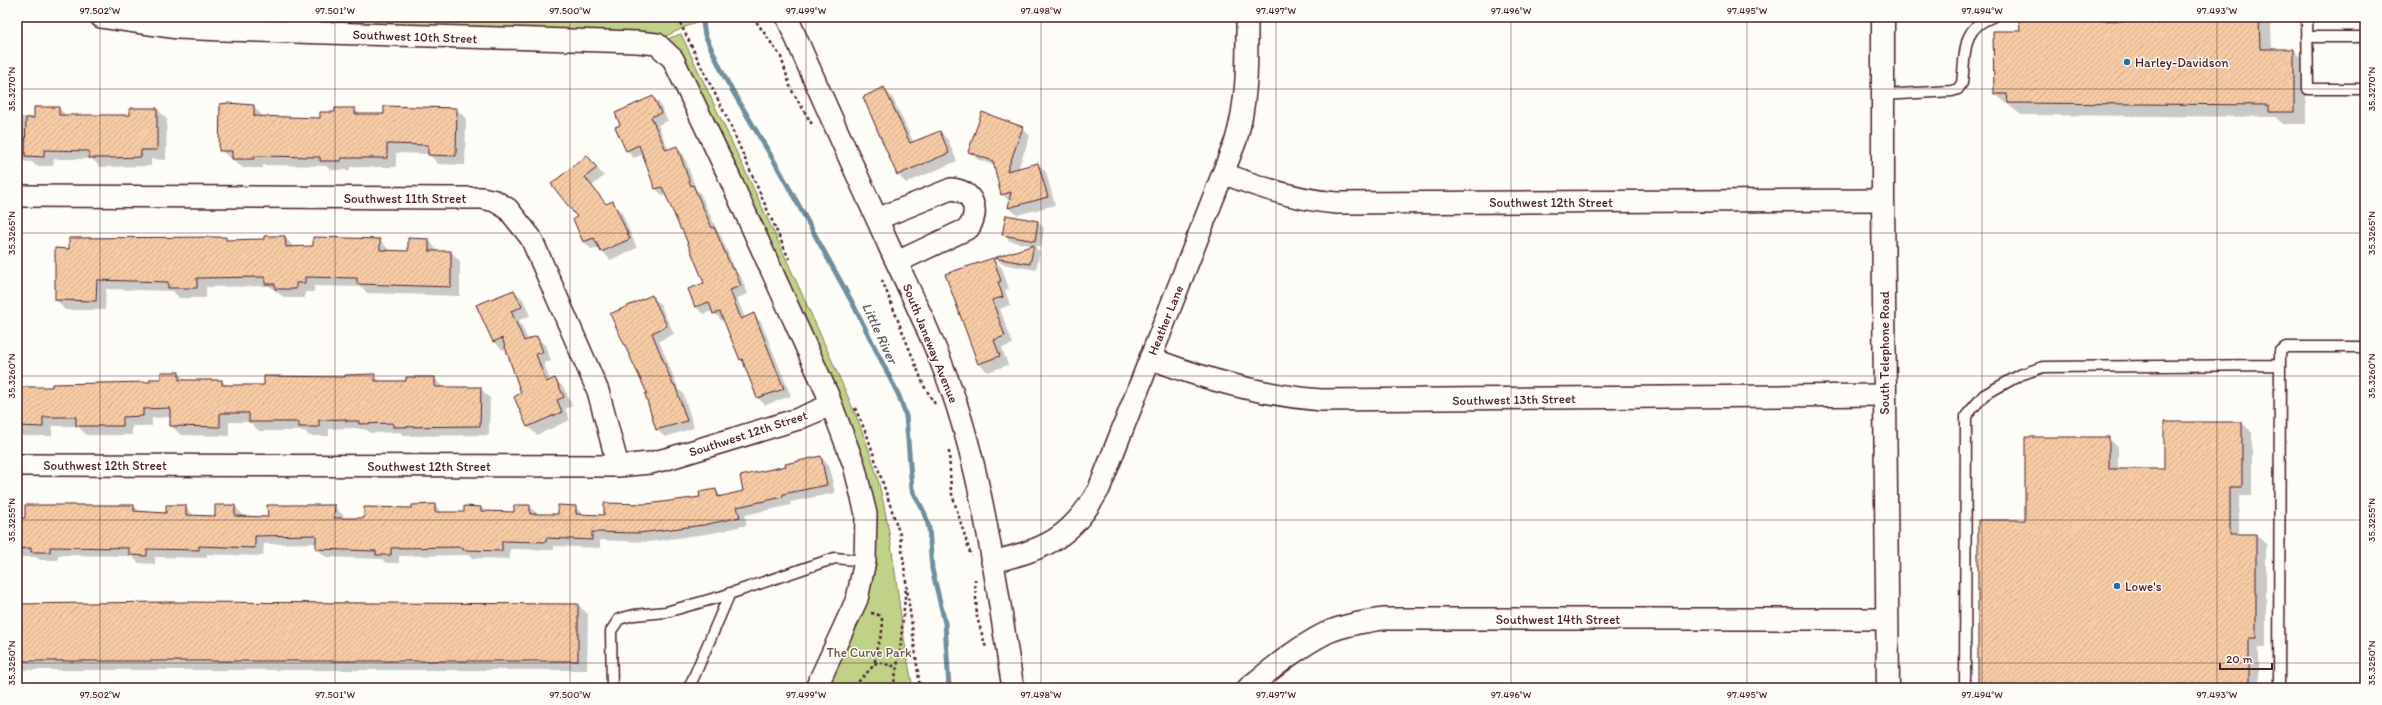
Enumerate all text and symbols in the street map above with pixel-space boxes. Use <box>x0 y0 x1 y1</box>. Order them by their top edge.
text: 97.502°W <box>80 4 121 17</box>
text: 97.501°W <box>315 4 356 17</box>
text: 97.500°W <box>549 4 591 17</box>
text: 97.499°W <box>786 4 827 17</box>
text: 97.498°W <box>1021 4 1062 17</box>
text: 97.497°W <box>1256 4 1297 17</box>
text: 97.496°W <box>1491 4 1532 17</box>
text: 97.495°W <box>1727 4 1768 17</box>
text: 97.494°W <box>1961 4 2003 17</box>
text: 97.493°W <box>2197 4 2238 17</box>
street label: Southwest 10th Street <box>352 27 478 46</box>
place label: Harley-Davidson <box>2135 55 2229 70</box>
marker: Harley-Davidson <box>2122 57 2132 67</box>
text: 35.3270°N <box>5 66 18 111</box>
text: 35.3270°N <box>2365 66 2378 111</box>
street label: Southwest 11th Street <box>344 191 466 206</box>
street label: Southwest 12th Street <box>1489 195 1613 210</box>
text: 35.3265°N <box>5 211 18 255</box>
text: 35.3265°N <box>2365 211 2378 255</box>
street label: South Janeway Avenue <box>900 281 961 405</box>
street label: Heather Lane <box>1145 283 1186 357</box>
street label: South Telephone Road <box>1877 291 1892 415</box>
water label: Little River <box>858 300 902 368</box>
text: 35.3260°N <box>5 353 18 399</box>
text: 35.3260°N <box>2365 353 2378 399</box>
street label: Southwest 13th Street <box>1452 391 1576 408</box>
street label: Southwest 12th Street <box>687 407 809 460</box>
street label: Southwest 12th Street <box>43 458 167 473</box>
street label: Southwest 12th Street <box>367 459 491 474</box>
text: 35.3255°N <box>5 498 18 542</box>
text: 35.3255°N <box>2365 498 2378 542</box>
place label: Lowe's <box>2125 579 2162 594</box>
marker: Lowe's <box>2112 581 2122 591</box>
street label: Southwest 14th Street <box>1496 612 1620 627</box>
text: 35.3250°N <box>5 640 18 685</box>
text: 35.3250°N <box>2365 640 2378 685</box>
park label: The Curve Park <box>826 645 912 660</box>
scale bar <box>2220 645 2272 671</box>
text: 20 m <box>2226 652 2253 666</box>
text: 97.502°W <box>80 688 121 701</box>
text: 97.501°W <box>315 688 356 701</box>
text: 97.500°W <box>549 688 591 701</box>
text: 97.499°W <box>786 688 827 701</box>
text: 97.498°W <box>1021 688 1062 701</box>
text: 97.497°W <box>1256 688 1297 701</box>
text: 97.496°W <box>1491 688 1532 701</box>
text: 97.495°W <box>1727 688 1768 701</box>
text: 97.494°W <box>1961 688 2003 701</box>
text: 97.493°W <box>2197 688 2238 701</box>

